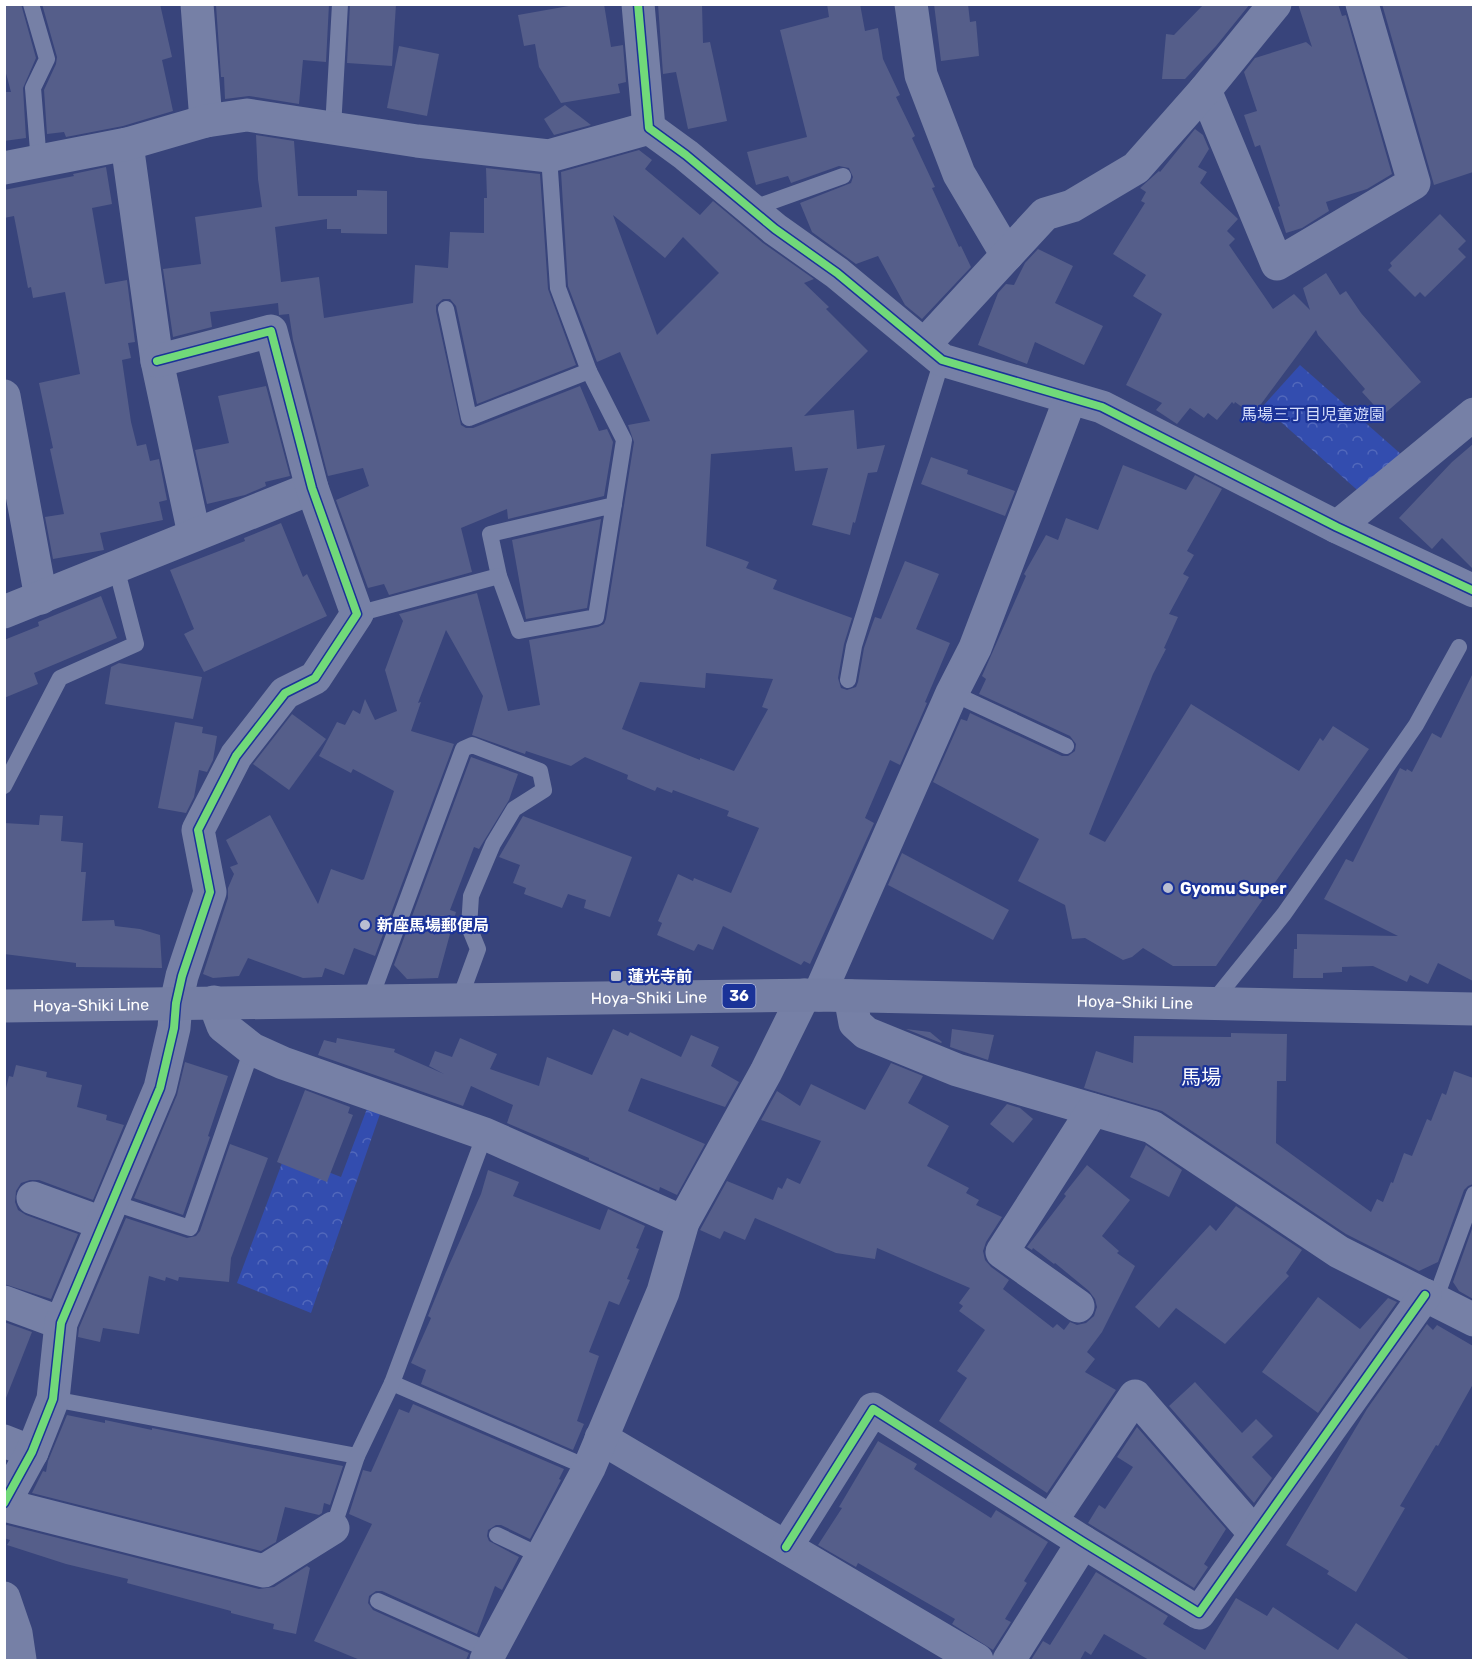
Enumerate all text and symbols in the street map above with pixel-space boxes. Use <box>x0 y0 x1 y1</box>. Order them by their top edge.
park label: 馬場三丁目児童遊園 <box>1241 405 1385 424</box>
place label: Gyomu Super <box>1180 879 1287 898</box>
marker: Gyomu Super <box>1161 881 1175 895</box>
place label: 新座馬場郵便局 <box>377 916 489 935</box>
marker: 新座馬場郵便局 <box>358 918 372 932</box>
place label: 蓮光寺前 <box>628 967 692 986</box>
marker: 蓮光寺前 <box>609 969 623 983</box>
road number: 36 <box>722 984 756 1008</box>
street label: Hoya-Shiki Line <box>591 988 707 1008</box>
street label: Hoya-Shiki Line <box>1076 992 1193 1013</box>
street label: Hoya-Shiki Line <box>33 995 149 1016</box>
district label: 馬場 <box>1181 1065 1221 1089</box>

